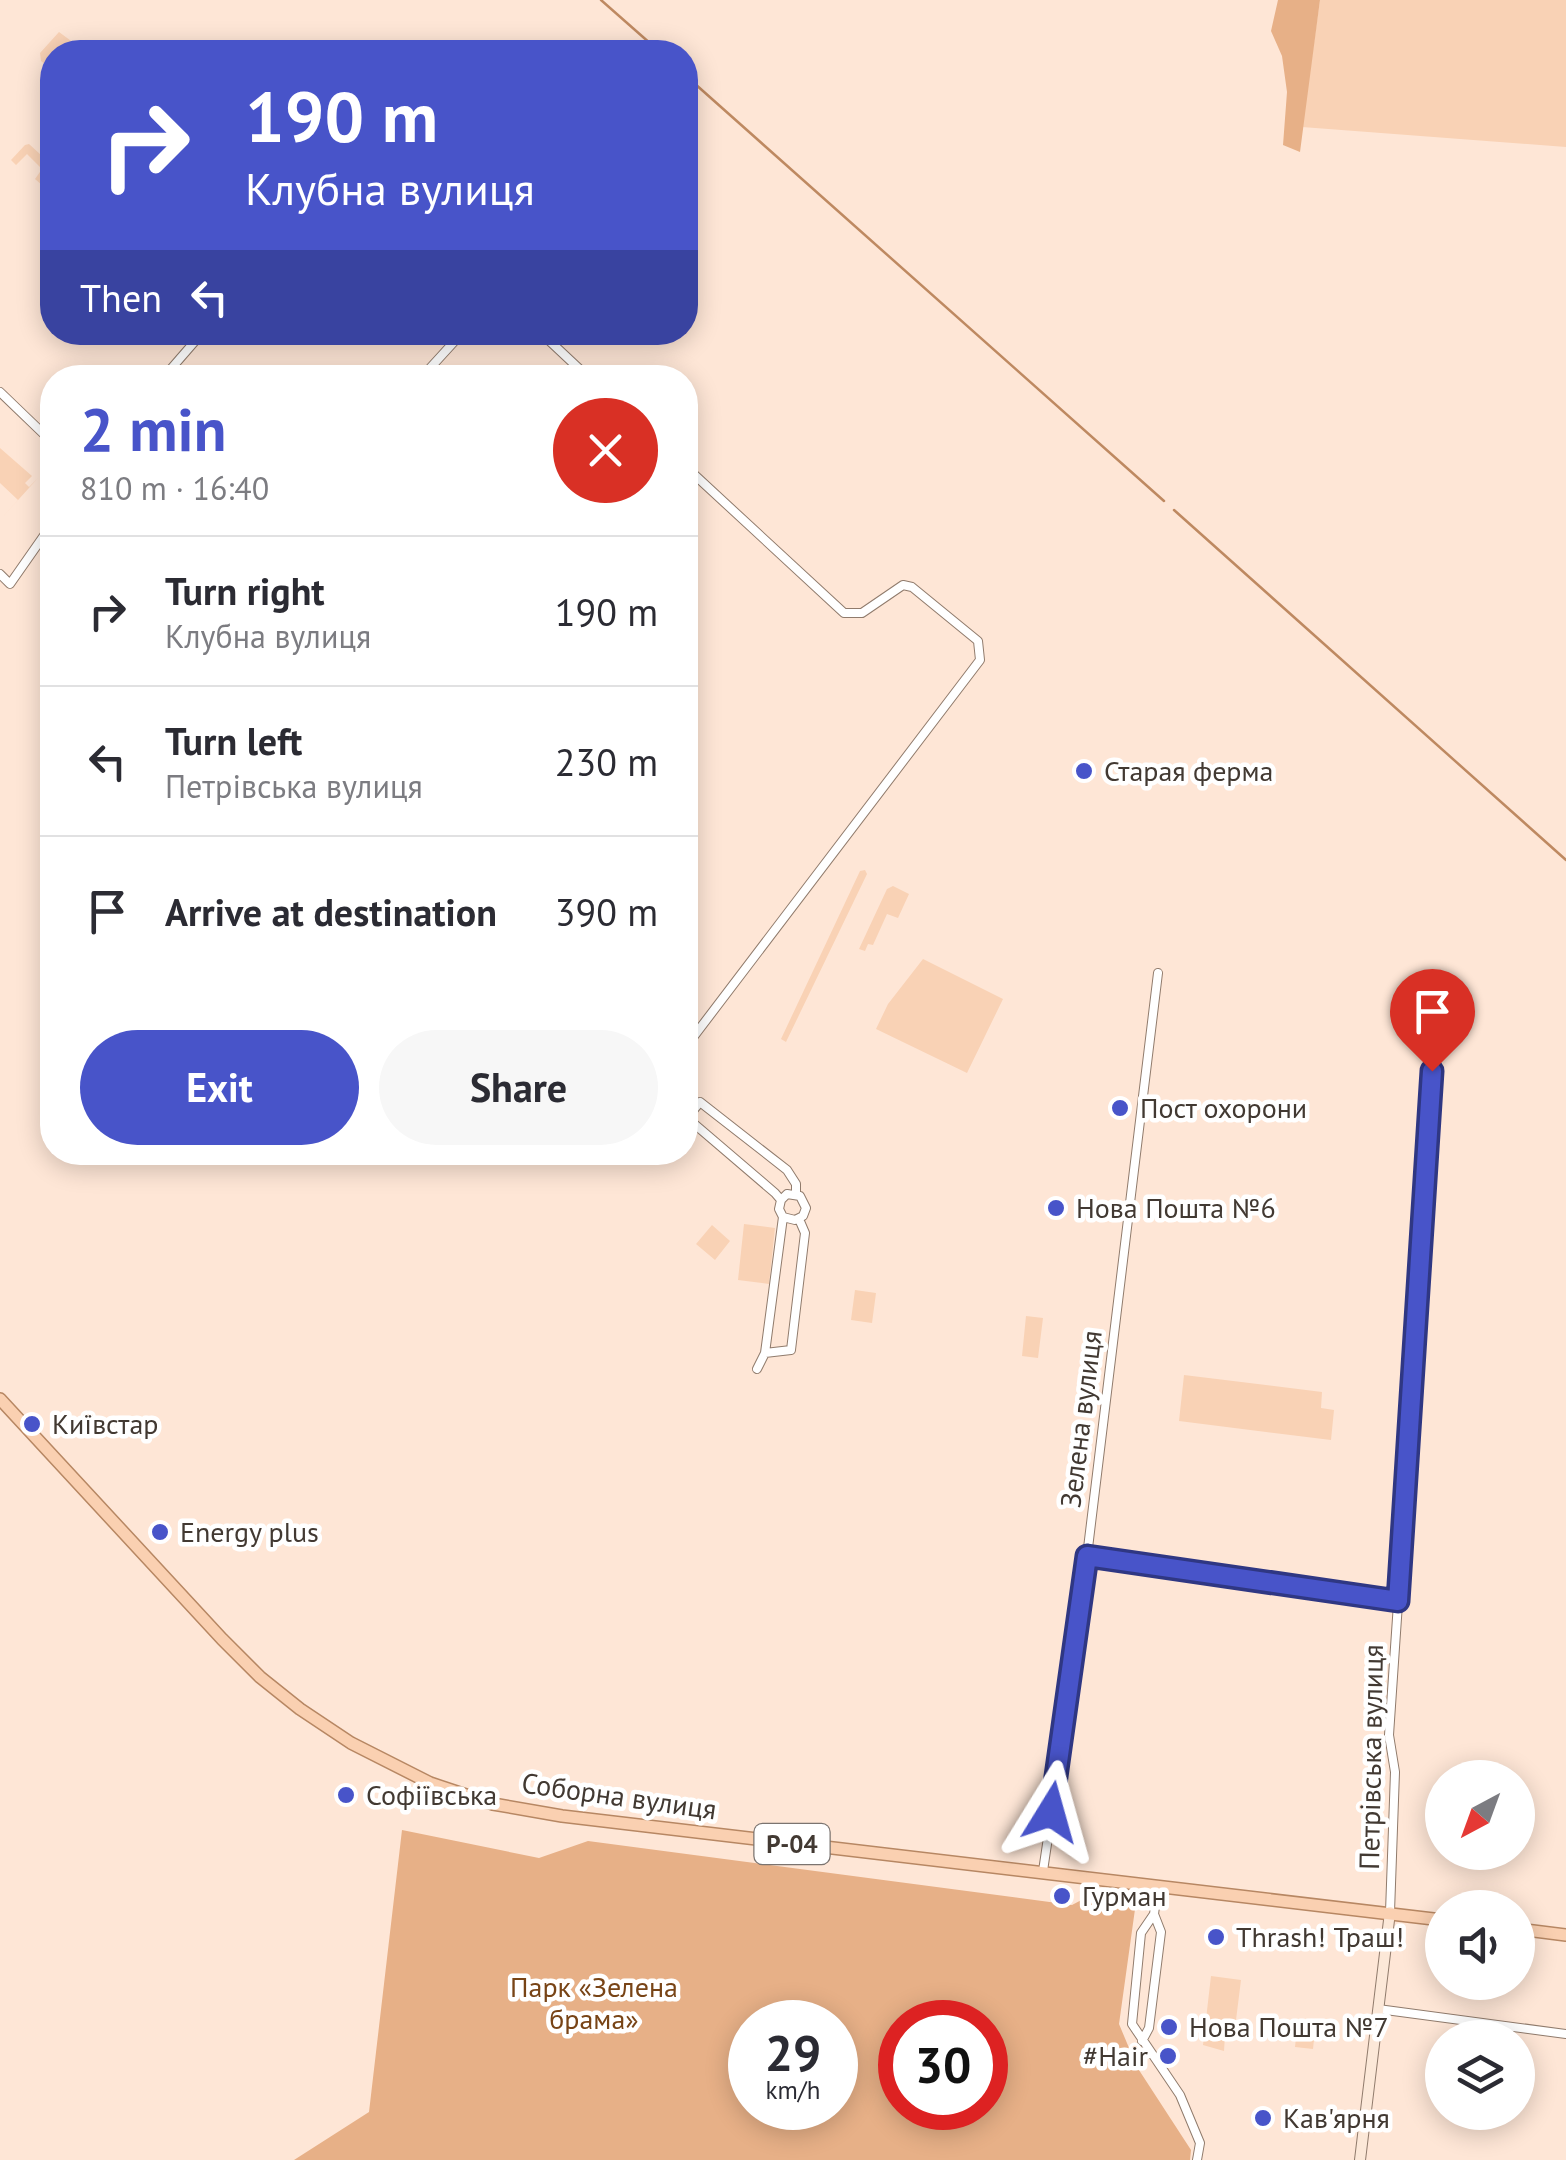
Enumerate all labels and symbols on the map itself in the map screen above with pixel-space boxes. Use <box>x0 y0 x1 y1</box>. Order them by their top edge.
place label: Старая ферма <box>1104 752 1273 789</box>
marker: Старая ферма <box>1073 760 1095 782</box>
pin <box>1390 969 1475 1072</box>
place label: Пост охорони <box>1140 1089 1307 1126</box>
marker: Пост охорони <box>1109 1097 1131 1119</box>
place label: Нова Пошта №6 <box>1076 1189 1276 1226</box>
marker: Нова Пошта №6 <box>1045 1197 1067 1219</box>
street label: Зелена вулиця <box>1051 1328 1110 1510</box>
place label: Київстар <box>52 1405 159 1442</box>
marker: Київстар <box>21 1413 43 1435</box>
place label: Energy plus <box>180 1513 319 1550</box>
marker: Energy plus <box>149 1521 171 1543</box>
street label: Петрівська вулиця <box>1350 1644 1391 1870</box>
position arrow <box>999 1760 1103 1864</box>
north arrow <box>1425 1760 1535 1870</box>
street label: Соборна вулиця <box>519 1764 719 1827</box>
place label: Софіївська <box>366 1776 497 1813</box>
marker: Софіївська <box>335 1784 357 1806</box>
road number: Р-04 <box>754 1824 830 1864</box>
place label: Гурман <box>1082 1877 1167 1914</box>
marker: Гурман <box>1051 1885 1073 1907</box>
place label: Thrash! Траш! <box>1236 1918 1404 1955</box>
marker: Thrash! Траш! <box>1205 1926 1227 1948</box>
park label: Парк «Зелена брама» <box>510 1968 678 2037</box>
speed limit sign: 30 <box>878 2000 1008 2130</box>
place label: Нова Пошта №7 <box>1189 2008 1389 2045</box>
marker: Нова Пошта №7 <box>1158 2016 1180 2038</box>
place label: #Hair <box>1083 2037 1148 2074</box>
marker: #Hair <box>1157 2045 1179 2067</box>
place label: Кав'ярня <box>1283 2099 1390 2136</box>
marker: Кав'ярня <box>1252 2107 1274 2129</box>

